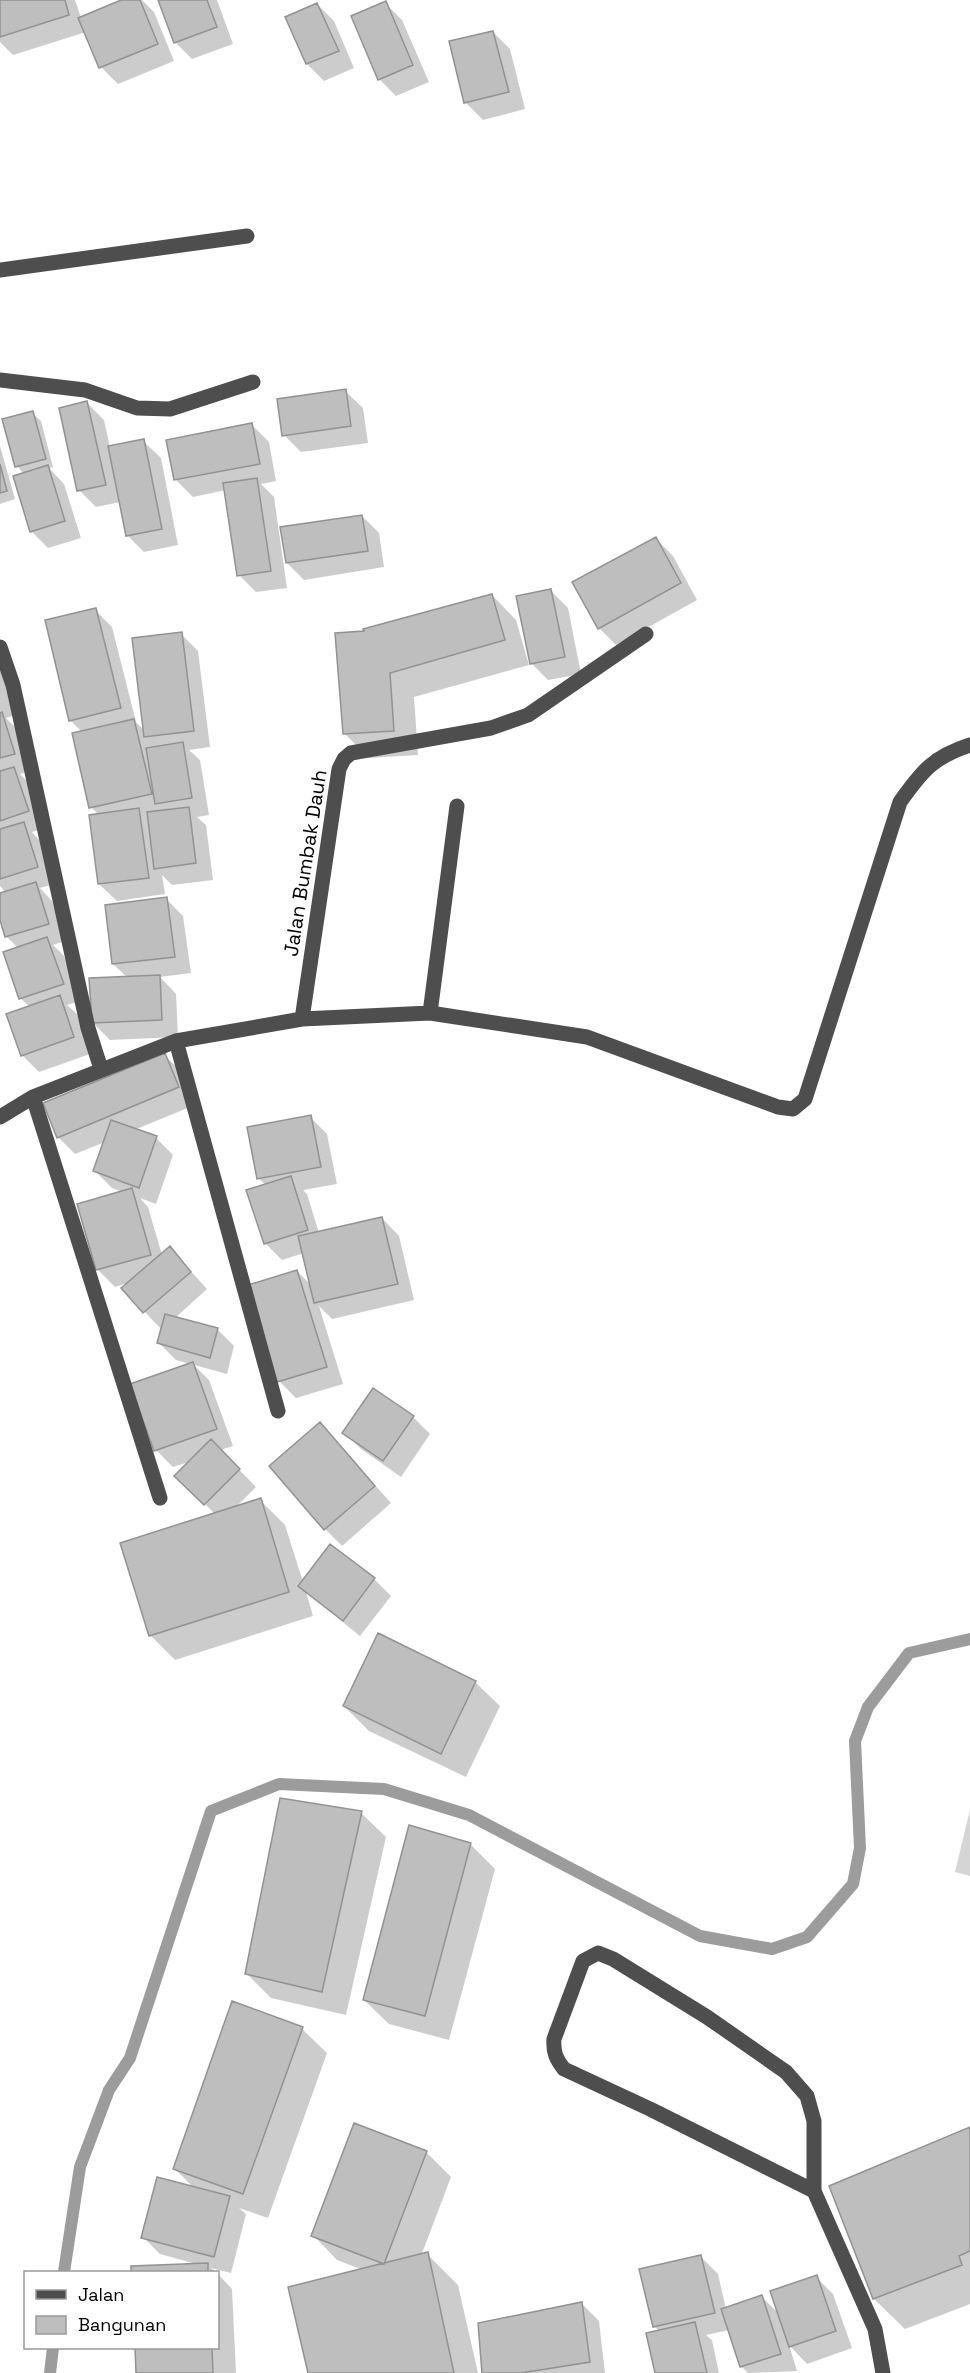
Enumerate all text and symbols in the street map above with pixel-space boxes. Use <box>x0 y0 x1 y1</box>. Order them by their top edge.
street label: Jalan Bumbak Dauh <box>277 768 333 958</box>
legend <box>24 2271 219 2349</box>
text: Jalan <box>78 2283 124 2306</box>
text: Bangunan <box>78 2313 166 2336</box>

